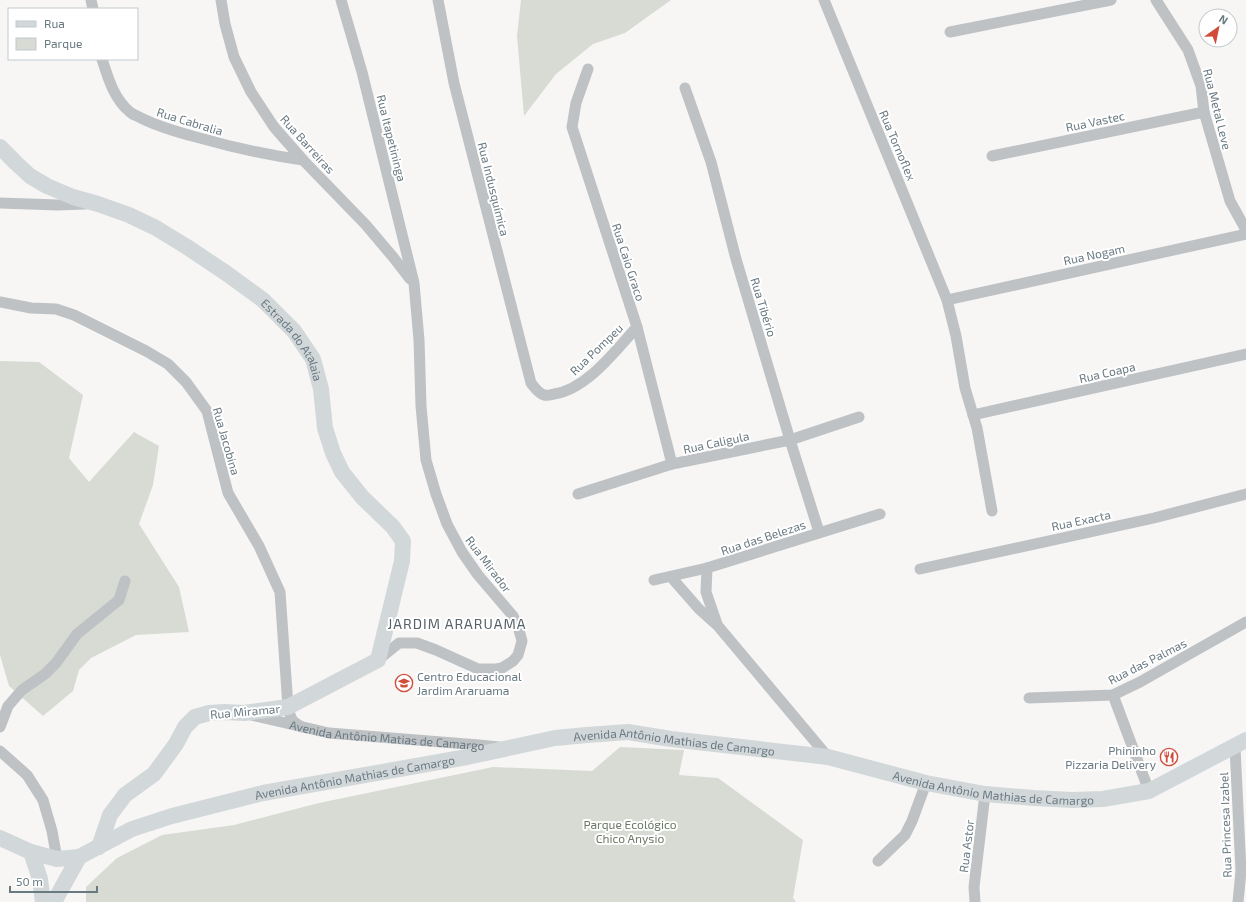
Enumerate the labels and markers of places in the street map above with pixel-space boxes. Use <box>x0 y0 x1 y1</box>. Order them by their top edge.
place label: Centro Educacional Jardim Araruama <box>417 669 522 697</box>
school or university icon: Centro Educacional Jardim Araruama <box>394 673 414 693</box>
place label: Phininho Pizzaria Delivery <box>1065 743 1157 771</box>
restaurant icon: Phininho Pizzaria Delivery <box>1159 747 1179 767</box>

